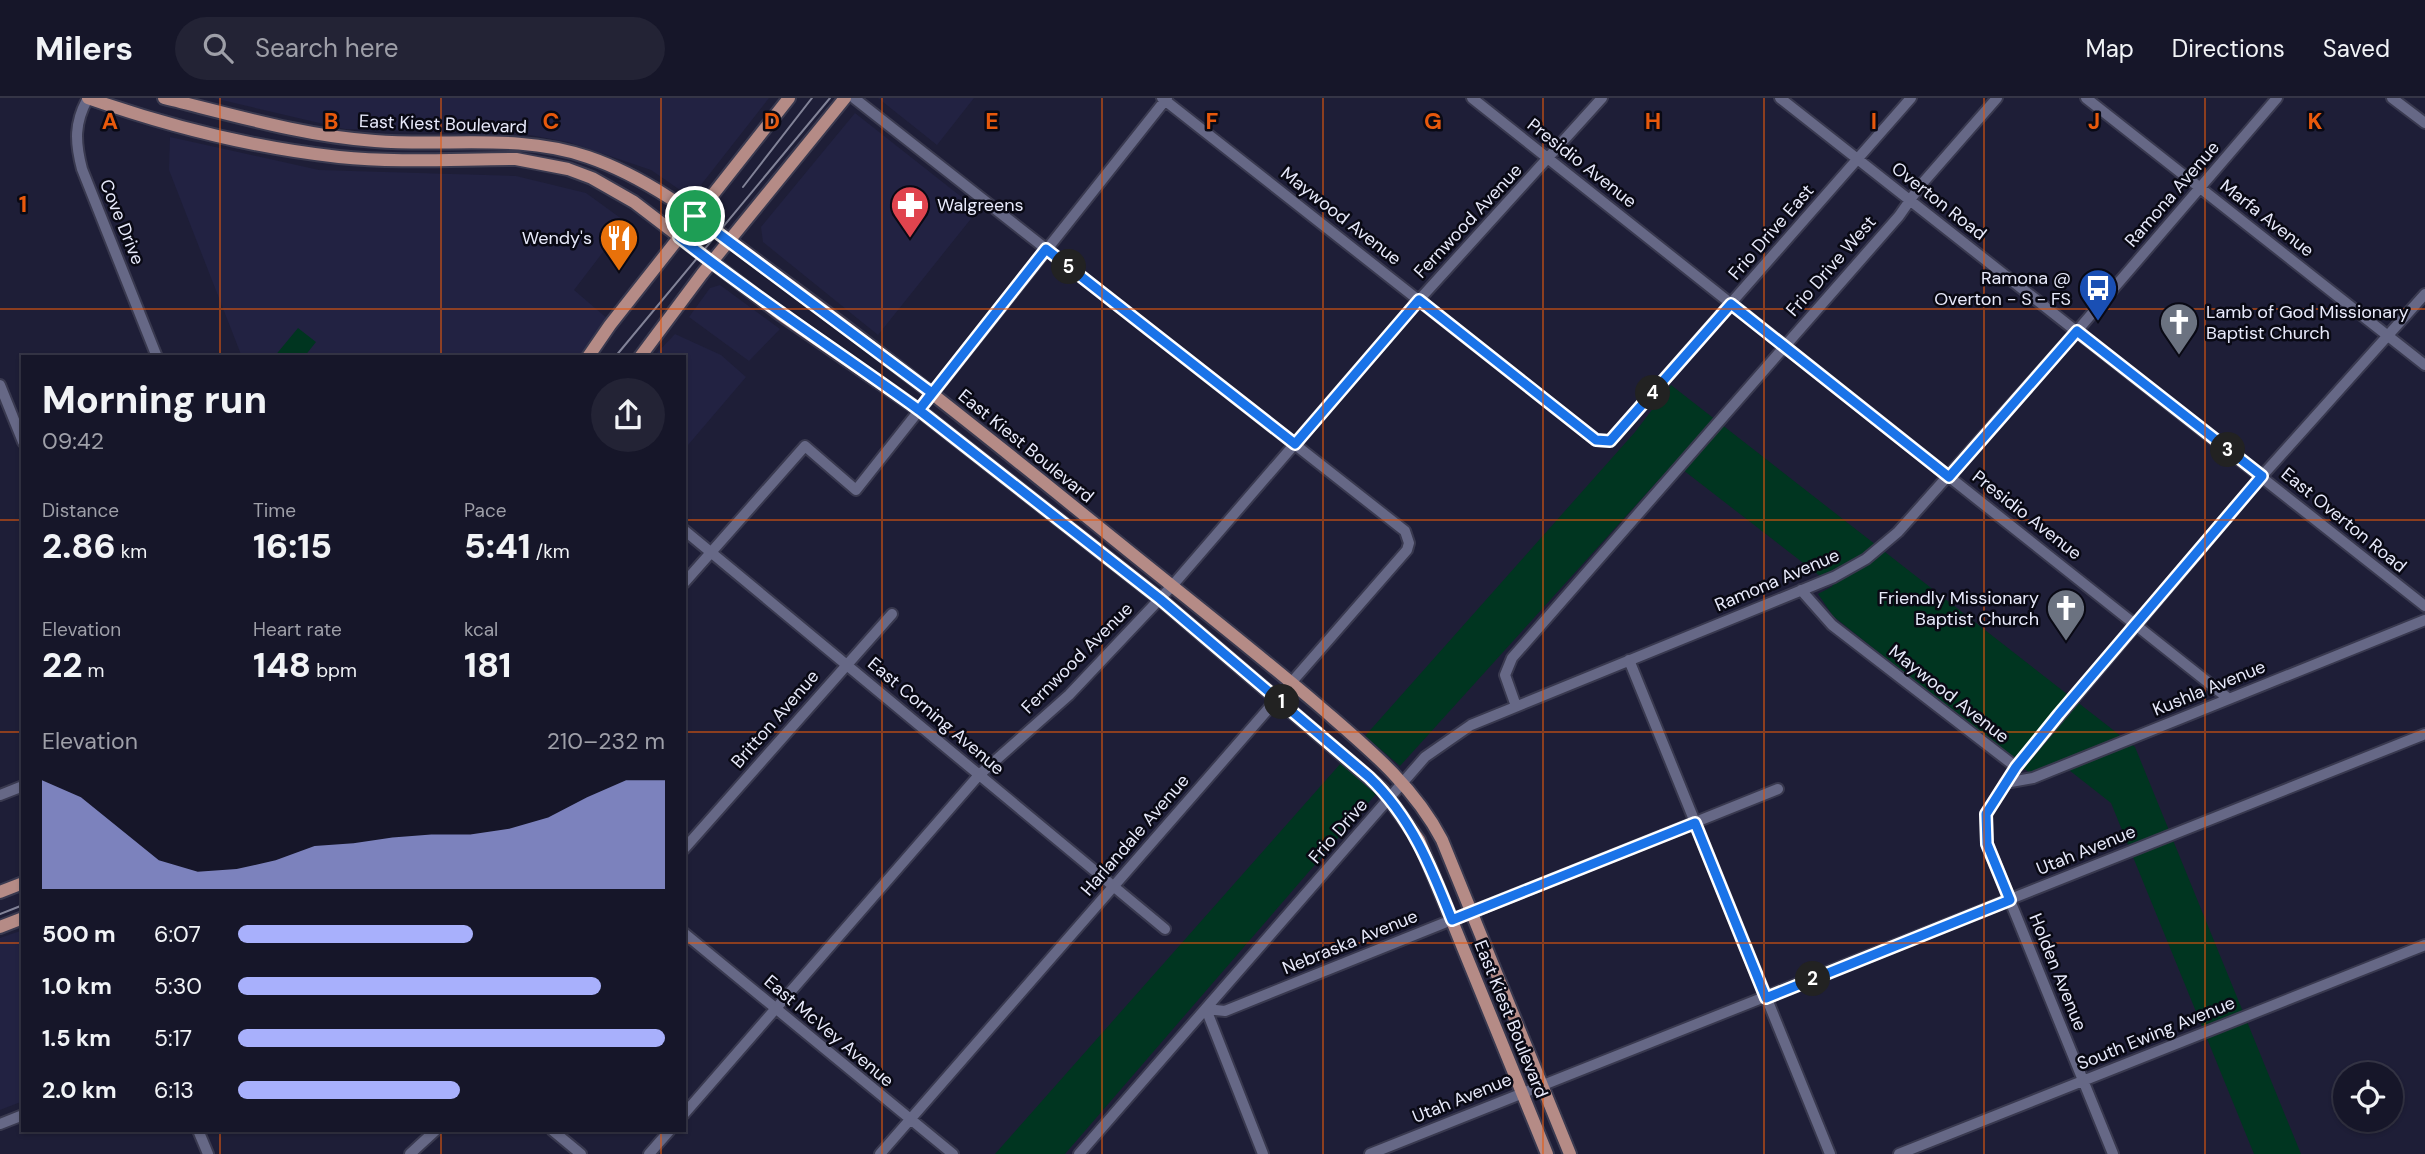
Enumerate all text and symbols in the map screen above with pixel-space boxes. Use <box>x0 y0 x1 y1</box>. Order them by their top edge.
search box <box>175 17 665 80</box>
text: Milers <box>35 27 133 70</box>
icon: search <box>199 29 237 67</box>
text: Search here <box>255 31 398 65</box>
text: Map <box>2086 33 2134 64</box>
text: Directions <box>2172 33 2285 64</box>
text: Saved <box>2323 33 2390 64</box>
text: A <box>102 106 118 136</box>
text: B <box>324 106 338 136</box>
text: C <box>543 106 559 136</box>
text: D <box>764 106 780 136</box>
text: E <box>985 106 999 136</box>
text: F <box>1206 106 1219 136</box>
text: G <box>1424 106 1442 136</box>
text: H <box>1645 106 1661 136</box>
text: I <box>1871 106 1877 136</box>
text: J <box>2088 106 2100 136</box>
text: K <box>2307 106 2323 136</box>
street label: East Kiest Boulevard <box>359 109 527 139</box>
street label: Presidio Avenue <box>1522 113 1642 213</box>
street label: Ramona Avenue <box>2119 136 2225 252</box>
street label: Overton Road <box>1887 156 1991 246</box>
street label: Fernwood Avenue <box>1409 159 1527 283</box>
street label: Maywood Avenue <box>1276 161 1406 271</box>
street label: Marfa Avenue <box>2215 174 2319 262</box>
street label: Cove Drive <box>94 176 150 268</box>
street label: Frio Drive East <box>1723 179 1819 285</box>
pharmacy icon: Walgreens <box>889 184 931 239</box>
pin <box>665 186 725 246</box>
text: 1 <box>19 189 27 219</box>
place label: Walgreens <box>937 193 1024 217</box>
icon: arrive <box>676 197 714 235</box>
street label: Frio Drive West <box>1781 211 1881 321</box>
restaurant icon: Wendy's <box>598 217 640 272</box>
place label: Wendy's <box>522 226 592 250</box>
pin: 5 <box>1052 250 1086 284</box>
text: 5 <box>1063 254 1074 279</box>
place label: Ramona @ Overton - S - FS <box>1934 266 2071 311</box>
bus stop icon: Ramona @ Overton - S - FS <box>2077 267 2119 322</box>
place label: Lamb of God Missionary Baptist Church <box>2206 300 2409 345</box>
church icon: Lamb of God Missionary Baptist Church <box>2158 301 2200 356</box>
text: Morning run <box>42 375 267 425</box>
pin: 4 <box>1636 376 1670 410</box>
button: share <box>591 378 665 452</box>
text: 4 <box>1646 380 1659 405</box>
street label: East Kiest Boulevard <box>953 384 1099 508</box>
text: 09:42 <box>42 426 104 456</box>
pin: 3 <box>2210 432 2246 468</box>
text: 3 <box>2222 437 2233 462</box>
street label: East Overton Road <box>2276 462 2412 578</box>
street label: Presidio Avenue <box>1967 465 2087 565</box>
text: Distance <box>42 498 119 523</box>
text: Time <box>253 498 296 523</box>
text: Pace <box>464 498 507 523</box>
text: 2.86 <box>42 523 116 569</box>
text: 16:15 <box>253 523 332 569</box>
text: 5:41 <box>464 523 531 569</box>
text: km <box>116 539 147 564</box>
text: /km <box>531 539 570 564</box>
street label: Ramona Avenue <box>1711 543 1843 617</box>
place label: Friendly Missionary Baptist Church <box>1878 586 2039 631</box>
church icon: Friendly Missionary Baptist Church <box>2045 587 2087 642</box>
street label: Fernwood Avenue <box>1016 597 1138 719</box>
text: Elevation <box>42 617 121 642</box>
text: Heart rate <box>253 617 342 642</box>
text: kcal <box>464 617 498 642</box>
street label: Maywood Avenue <box>1884 639 2014 749</box>
text: 22 <box>42 642 82 688</box>
text: 148 <box>253 642 311 688</box>
text: 181 <box>464 642 511 688</box>
street label: East Corning Avenue <box>863 652 1009 780</box>
street label: Kushla Avenue <box>2149 654 2269 722</box>
text: m <box>82 658 104 683</box>
text: bpm <box>311 658 357 683</box>
street label: Britton Avenue <box>726 665 824 773</box>
pin: 1 <box>1264 684 1300 720</box>
text: 1 <box>1278 689 1285 714</box>
text: Elevation <box>42 726 138 756</box>
text: 210–232 m <box>547 726 665 756</box>
street label: Harlandale Avenue <box>1075 769 1195 901</box>
street label: Frio Drive <box>1303 793 1373 869</box>
street label: Utah Avenue <box>2033 819 2139 881</box>
street label: Nebraska Avenue <box>1279 904 1421 980</box>
street label: Holden Avenue <box>2024 910 2092 1034</box>
text: 500 m <box>42 919 116 949</box>
text: 6:07 <box>154 919 201 949</box>
street label: East Kiest Boulevard <box>1468 937 1554 1101</box>
pin: 2 <box>1796 962 1830 996</box>
text: 2 <box>1807 966 1818 991</box>
street label: East McVey Avenue <box>759 970 899 1092</box>
text: 1.0 km <box>42 971 112 1001</box>
text: 5:30 <box>154 971 202 1001</box>
street label: South Ewing Avenue <box>2074 990 2238 1076</box>
text: 1.5 km <box>42 1023 111 1053</box>
text: 5:17 <box>154 1023 192 1053</box>
map controls <box>2333 1062 2403 1132</box>
button: locate <box>2333 1062 2403 1132</box>
street label: Utah Avenue <box>1409 1067 1515 1129</box>
text: 2.0 km <box>42 1075 117 1105</box>
text: 6:13 <box>154 1075 194 1105</box>

